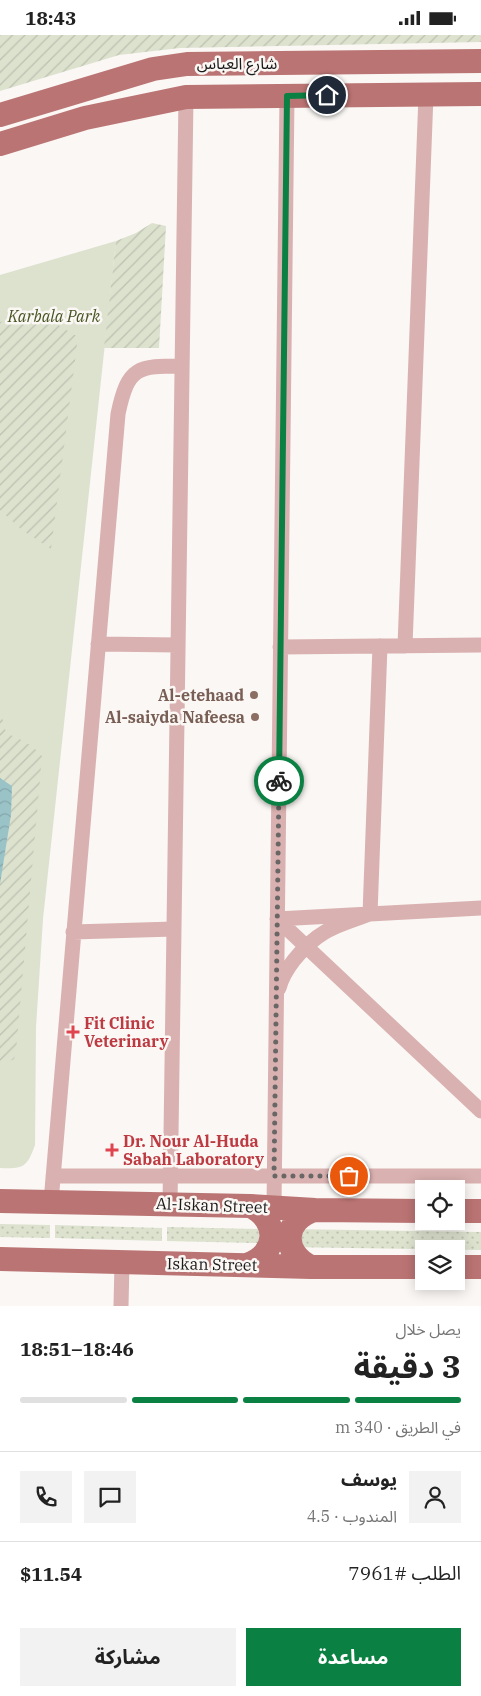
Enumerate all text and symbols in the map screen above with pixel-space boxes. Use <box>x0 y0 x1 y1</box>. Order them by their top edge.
text: 18:43 <box>25 6 76 30</box>
street label: شارع العباس <box>197 53 277 76</box>
pin <box>306 74 348 116</box>
icon: home <box>313 81 341 109</box>
park label: Karbala Park <box>7 306 101 326</box>
place label: Al-etehaad <box>158 685 244 705</box>
marker: Al-etehaad <box>248 689 260 701</box>
place label: Al-saiyda Nafeesa <box>105 707 245 727</box>
marker: Al-saiyda Nafeesa <box>249 711 261 723</box>
courier <box>254 756 304 806</box>
icon: bike <box>265 767 293 795</box>
place label: Fit Clinic Veterinary <box>84 1013 169 1051</box>
marker: Fit Clinic Veterinary <box>66 1025 80 1039</box>
place label: Dr. Nour Al-Huda Sabah Laboratory <box>123 1131 265 1169</box>
marker: Dr. Nour Al-Huda Sabah Laboratory <box>105 1143 119 1157</box>
pin <box>328 1155 370 1197</box>
icon: bag <box>335 1162 363 1190</box>
map controls <box>415 1180 465 1290</box>
button: locate <box>415 1180 465 1230</box>
street label: Al-Iskan Street <box>156 1193 269 1217</box>
button: layers <box>415 1240 465 1290</box>
street label: Iskan Street <box>167 1253 258 1275</box>
text: يصل خلال <box>396 1319 461 1339</box>
text: 18:46–18:51 <box>20 1337 134 1361</box>
text: 3 دقيقة <box>354 1345 461 1387</box>
text: في الطريق · 340 m <box>335 1417 461 1437</box>
text: يوسف <box>341 1467 397 1491</box>
button: phone <box>20 1471 72 1523</box>
button: chat <box>84 1471 136 1523</box>
button: person <box>409 1471 461 1523</box>
text: المندوب · 4.5 <box>307 1506 397 1526</box>
text: الطلب #7961 <box>348 1561 461 1585</box>
text: $11.54 <box>20 1562 82 1586</box>
button: مشاركة <box>20 1628 236 1686</box>
button: مساعدة <box>246 1628 461 1686</box>

